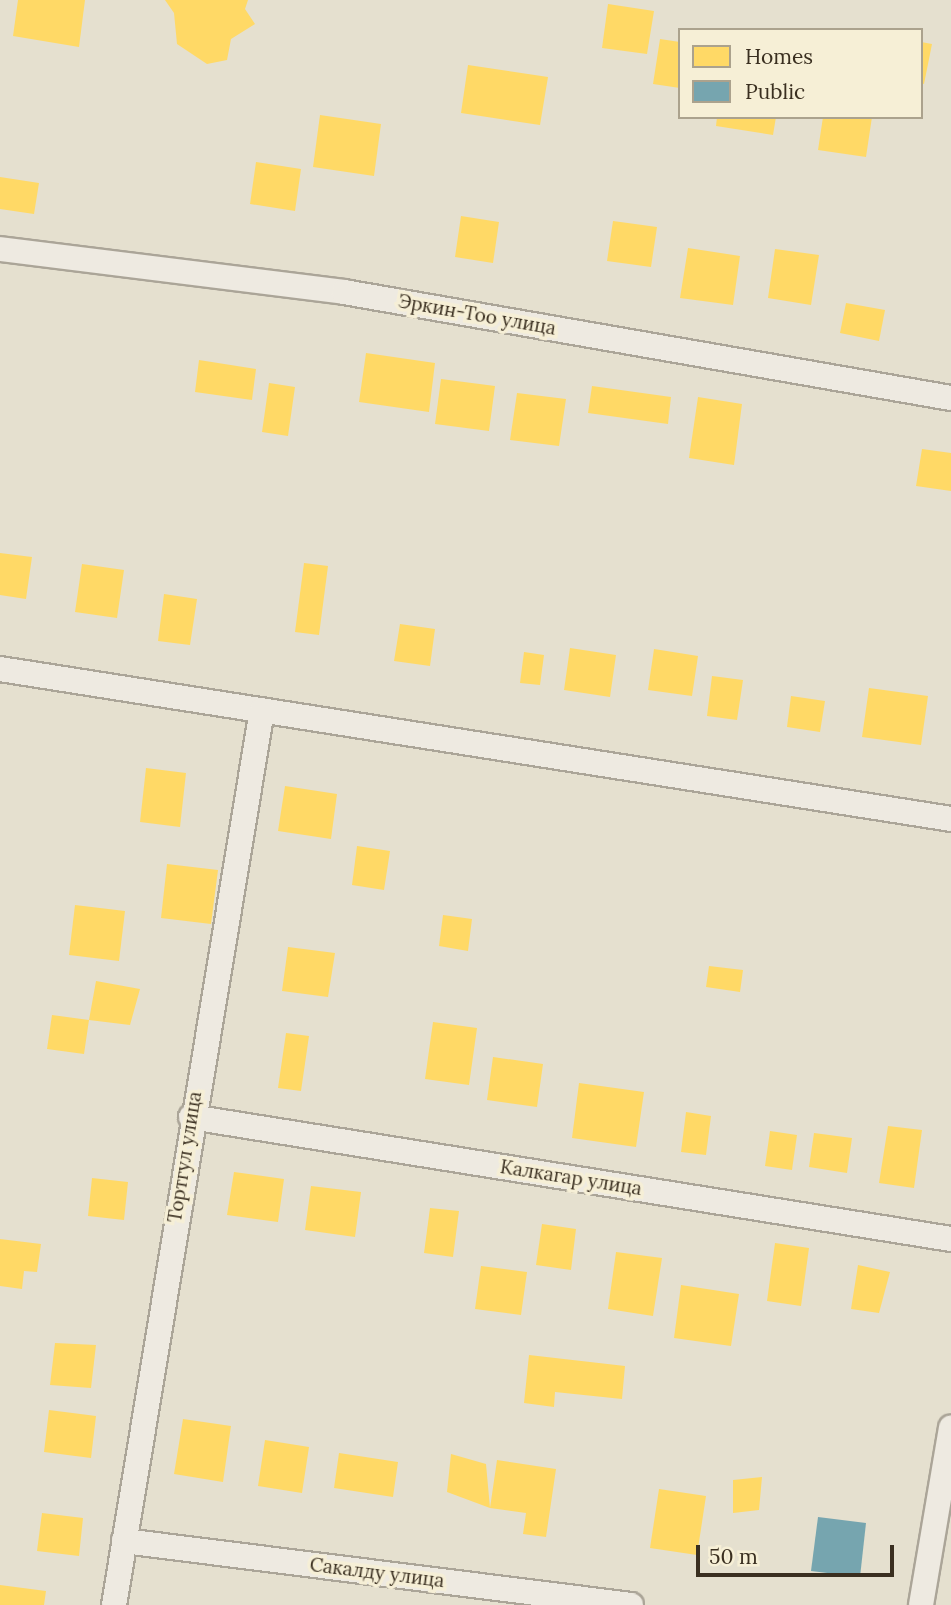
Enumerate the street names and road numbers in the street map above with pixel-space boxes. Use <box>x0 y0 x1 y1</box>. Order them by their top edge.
street label: Эркин-Тоо улица <box>396 290 558 340</box>
street label: Тортгул улица <box>163 1090 207 1224</box>
street label: Калкагар улица <box>499 1156 643 1200</box>
street label: Сакалду улица <box>308 1553 446 1593</box>

